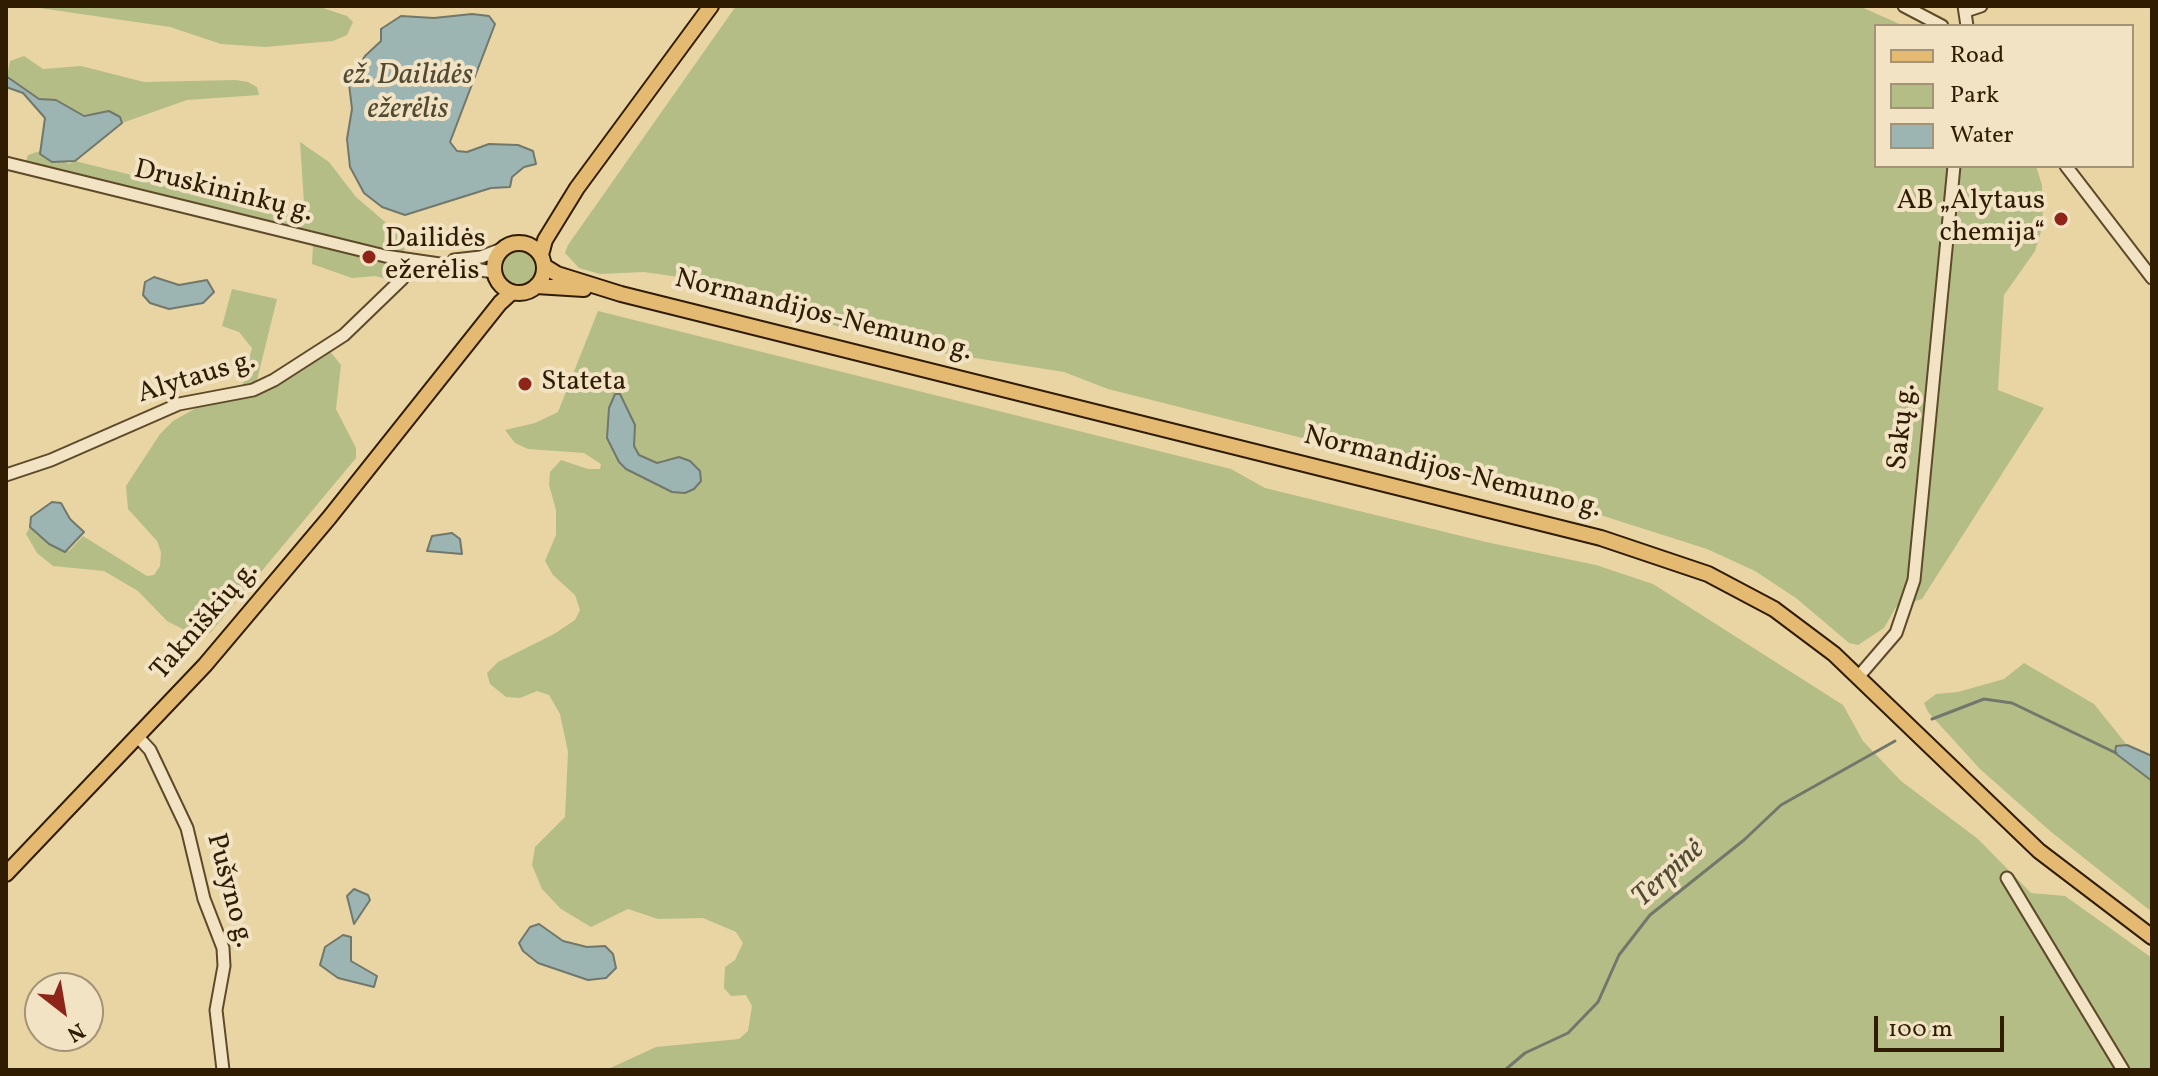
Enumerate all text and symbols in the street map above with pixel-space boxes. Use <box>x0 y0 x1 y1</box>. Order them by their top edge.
legend <box>1874 24 2134 168</box>
text: Road <box>1950 39 2004 73</box>
water label: ež. Dailidės ežerėlis <box>343 59 473 130</box>
text: Park <box>1950 79 1999 113</box>
text: Water <box>1950 119 2014 153</box>
street label: Druskininkų g. <box>130 155 316 231</box>
place label: AB „Alytaus chemija“ <box>1897 186 2045 252</box>
marker: AB „Alytaus chemija“ <box>2052 210 2070 228</box>
place label: Dailidės ežerėlis <box>385 224 486 290</box>
marker: Dailidės ežerėlis <box>360 248 378 266</box>
street label: Normandijos-Nemuno g. <box>671 264 975 370</box>
street label: Alytaus g. <box>134 345 260 413</box>
place label: Stateta <box>541 367 626 401</box>
marker: Stateta <box>516 375 534 393</box>
street label: Sakų g. <box>1883 382 1925 472</box>
street label: Normandijos-Nemuno g. <box>1300 421 1604 527</box>
street label: Takniškių g. <box>145 555 267 689</box>
street label: Pušyno g. <box>197 830 259 952</box>
water label: Terpinė <box>1626 833 1714 917</box>
north arrow <box>24 972 104 1052</box>
scale bar <box>1878 1000 2008 1050</box>
text: 100 m <box>1888 1013 1953 1047</box>
text: N <box>61 1014 90 1049</box>

